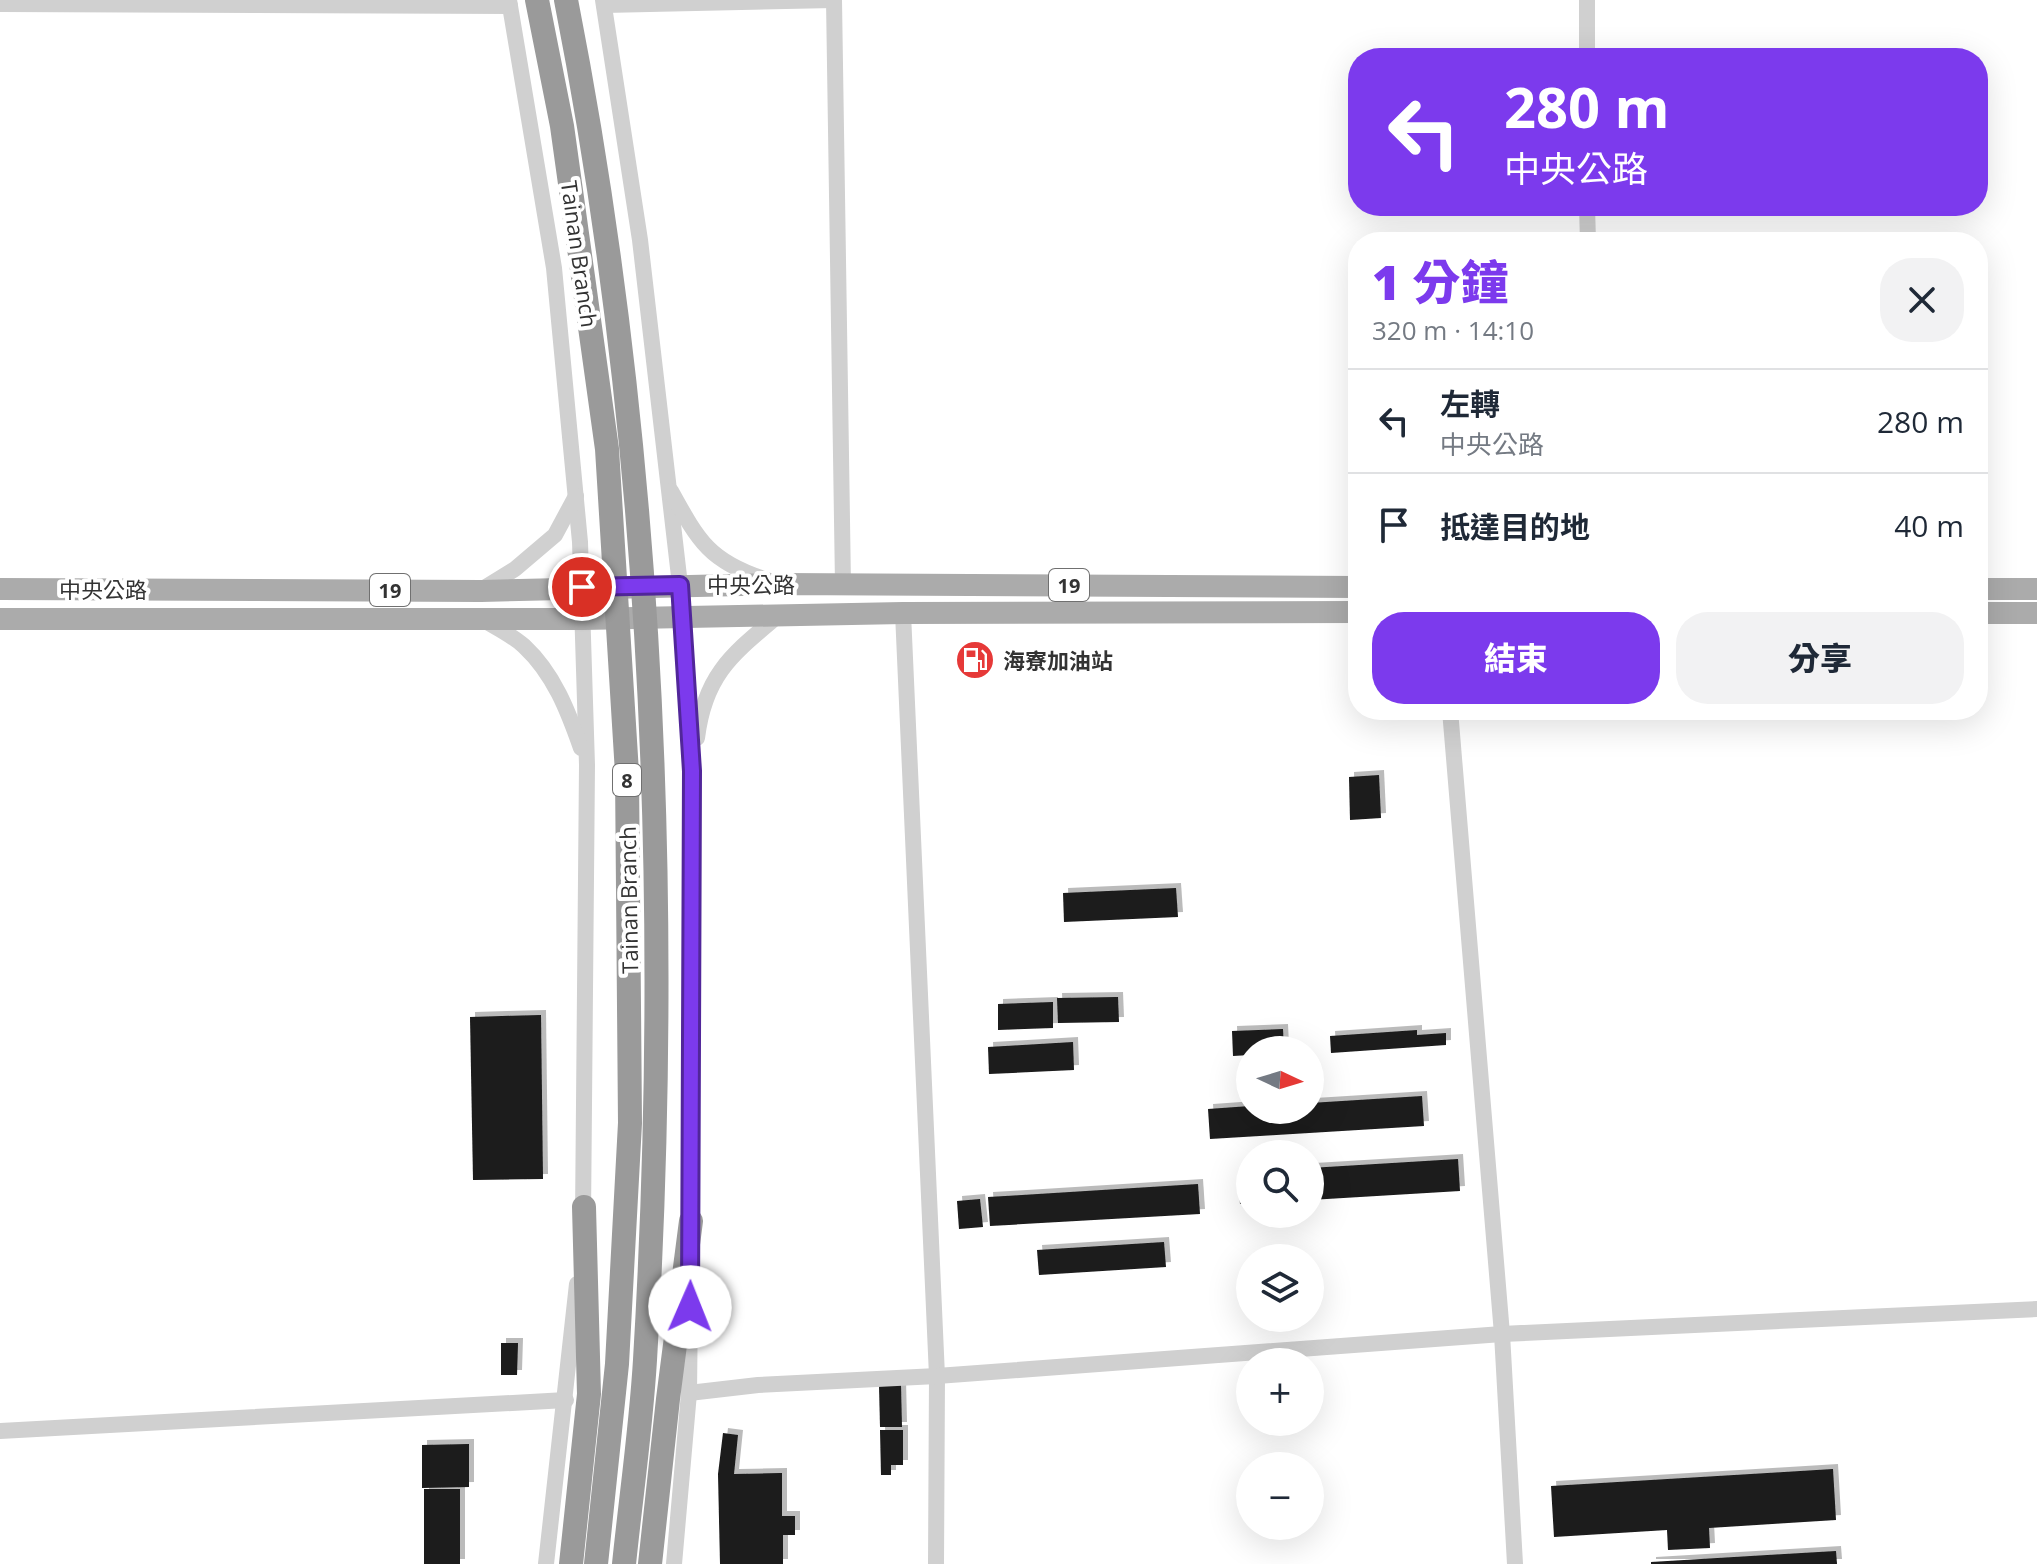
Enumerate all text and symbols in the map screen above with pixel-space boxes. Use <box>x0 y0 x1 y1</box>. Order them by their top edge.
text: 280 m <box>1504 68 1670 144</box>
icon: left <box>1372 80 1476 184</box>
text: 中央公路 <box>1504 144 1648 193</box>
street label: Tainan Branch <box>555 179 605 329</box>
text: 1 分鐘 <box>1372 249 1509 314</box>
button: close <box>1880 258 1964 342</box>
text: 320 m · 14:10 <box>1372 312 1534 348</box>
text: 左轉 <box>1440 383 1500 424</box>
icon: left <box>1372 399 1416 443</box>
text: 280 m <box>1877 401 1964 442</box>
text: 中央公路 <box>1440 426 1544 462</box>
icon: arrive <box>1372 503 1416 547</box>
text: 40 m <box>1894 505 1964 546</box>
text: 抵達目的地 <box>1440 506 1590 547</box>
pin <box>548 553 616 621</box>
icon: arrive <box>560 565 604 609</box>
street label: 中央公路 <box>707 569 795 599</box>
road number: 19 <box>1049 569 1089 601</box>
street label: 中央公路 <box>59 574 147 604</box>
road number: 19 <box>370 574 410 606</box>
button: 結束 <box>1372 612 1660 704</box>
button: 分享 <box>1676 612 1964 704</box>
fuel station icon: 海寮加油站 <box>954 639 996 681</box>
place label: 海寮加油站 <box>1003 645 1113 675</box>
road number: 8 <box>613 764 641 796</box>
street label: Tainan Branch <box>612 826 644 974</box>
north arrow <box>1236 1036 1324 1124</box>
map controls <box>1236 1036 1324 1540</box>
button: search <box>1236 1140 1324 1228</box>
button: layers <box>1236 1244 1324 1332</box>
position arrow <box>648 1265 732 1349</box>
button: + <box>1236 1348 1324 1436</box>
button: − <box>1236 1452 1324 1540</box>

